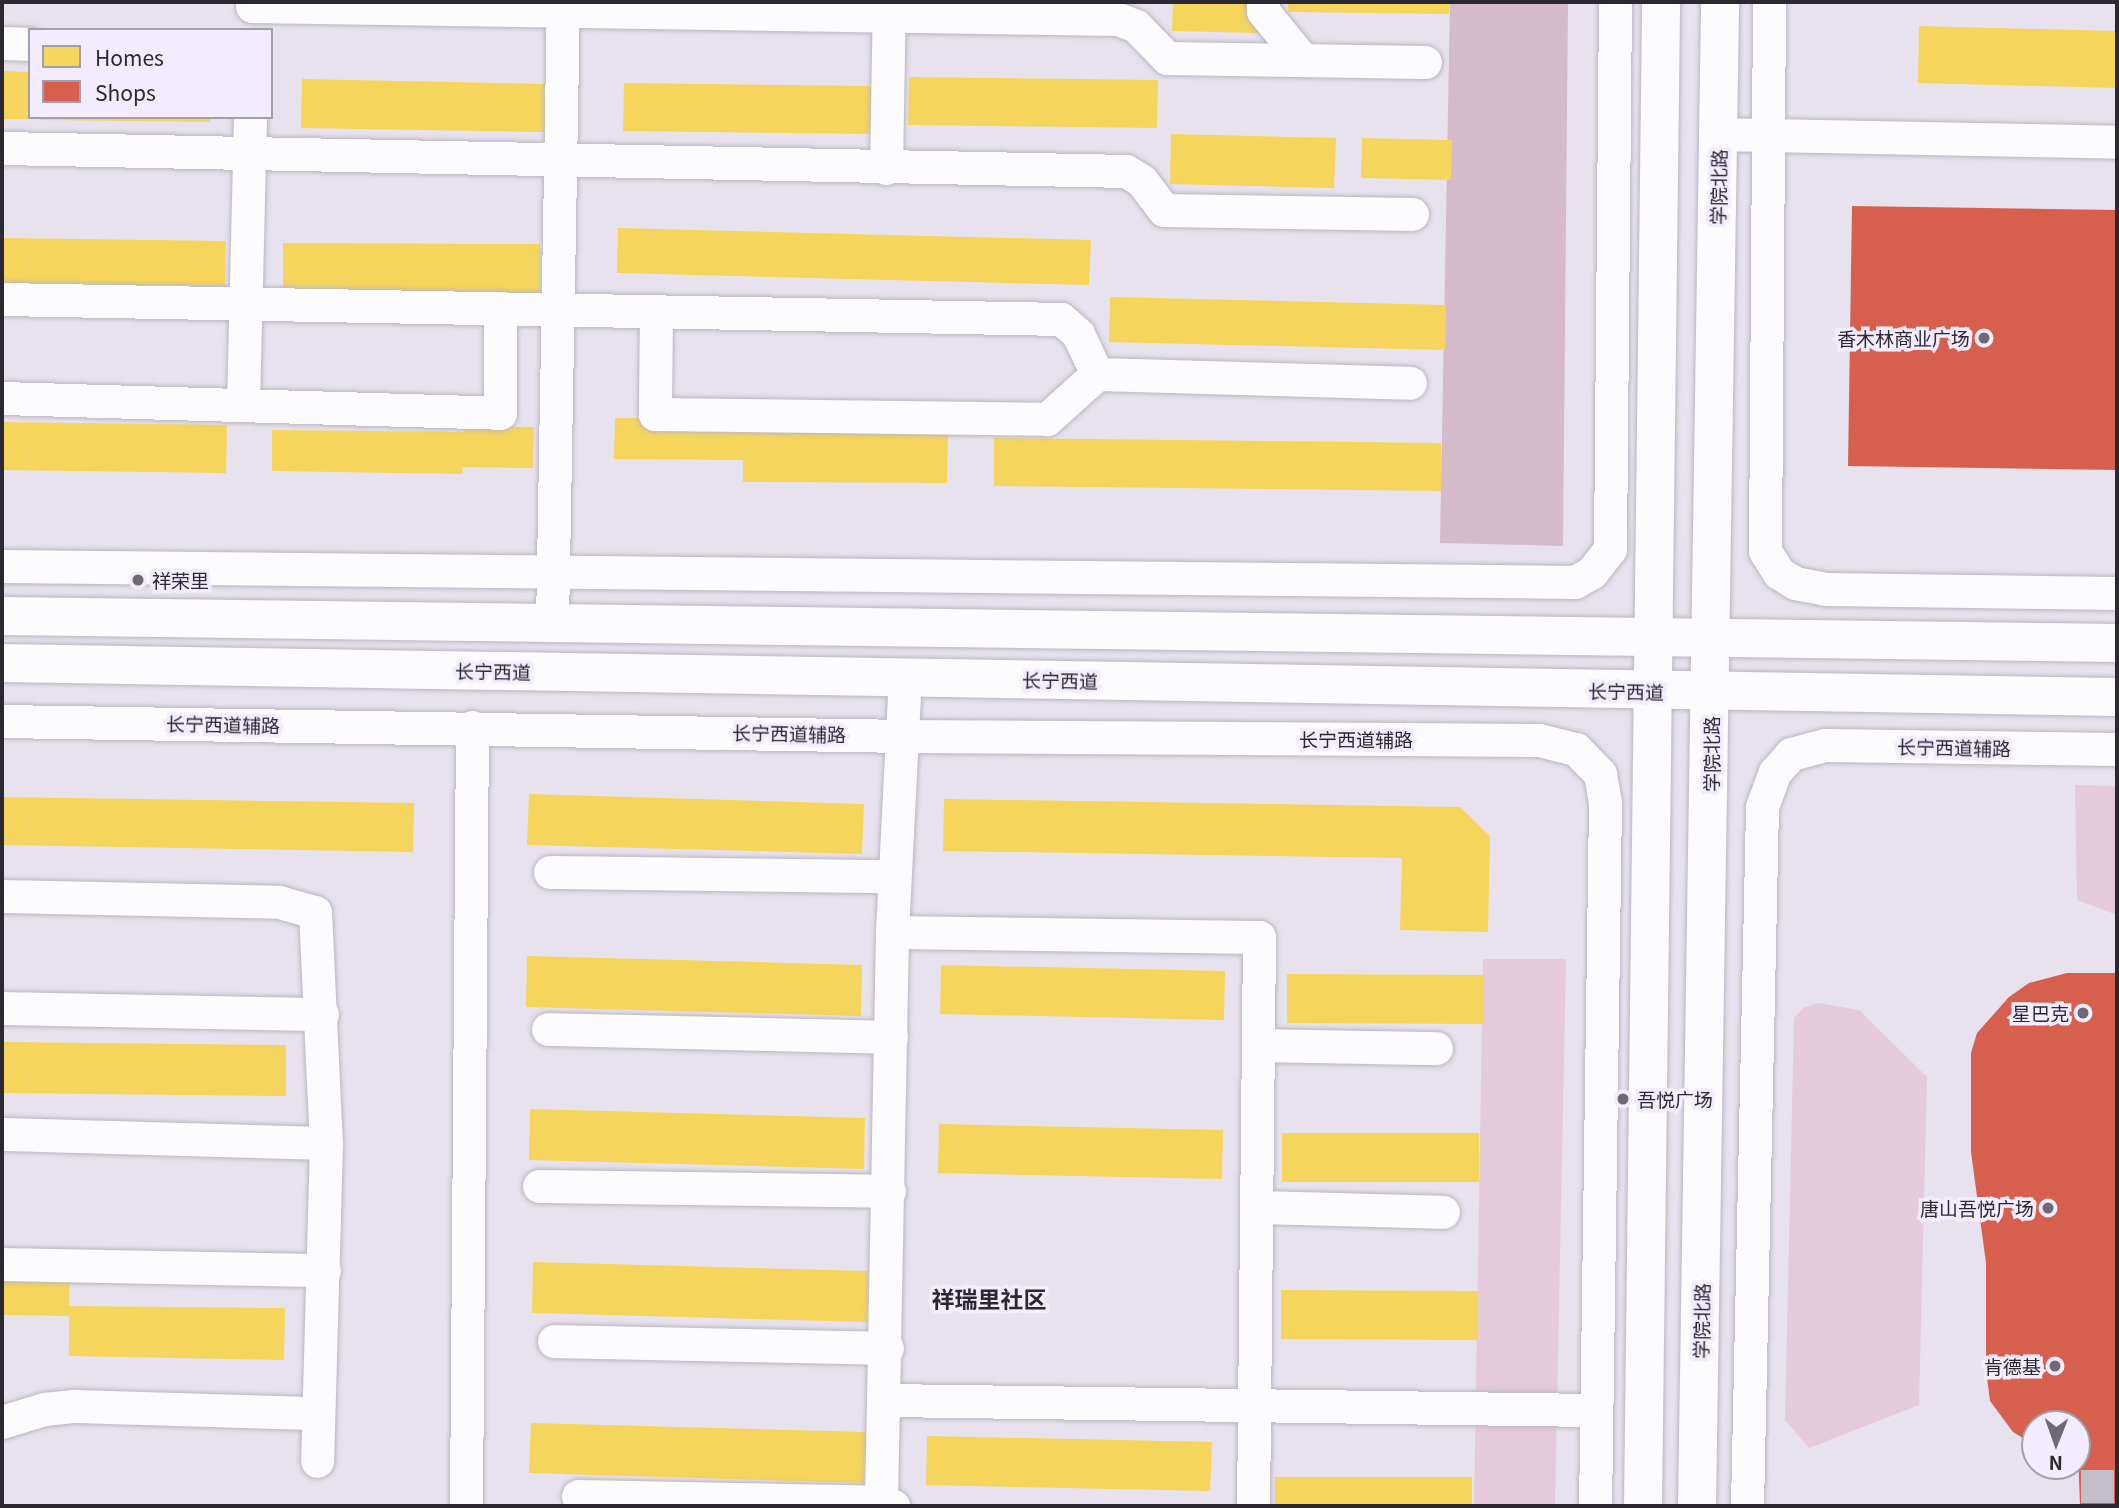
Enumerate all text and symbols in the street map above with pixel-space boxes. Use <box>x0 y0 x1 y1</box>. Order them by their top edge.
legend <box>28 28 273 119</box>
text: Homes <box>95 42 164 72</box>
text: Shops <box>95 77 156 107</box>
street label: 学院北路 <box>1706 149 1730 225</box>
place label: 香木林商业广场 <box>1837 327 1970 349</box>
marker: 香木林商业广场 <box>1976 330 1992 346</box>
place label: 祥荣里 <box>152 569 209 591</box>
marker: 祥荣里 <box>130 572 146 588</box>
street label: 长宁西道 <box>455 659 531 683</box>
street label: 长宁西道 <box>1022 668 1098 692</box>
street label: 长宁西道 <box>1588 679 1664 703</box>
street label: 长宁西道辅路 <box>166 712 280 736</box>
street label: 学院北路 <box>1700 716 1722 792</box>
street label: 长宁西道辅路 <box>732 721 846 745</box>
street label: 长宁西道辅路 <box>1299 728 1413 750</box>
street label: 长宁西道辅路 <box>1897 735 2011 759</box>
place label: 星巴克 <box>2012 1002 2069 1024</box>
marker: 星巴克 <box>2075 1005 2091 1021</box>
place label: 吾悦广场 <box>1637 1088 1713 1110</box>
marker: 吾悦广场 <box>1615 1091 1631 1107</box>
place label: 唐山吾悦广场 <box>1920 1197 2034 1219</box>
marker: 唐山吾悦广场 <box>2040 1200 2056 1216</box>
street label: 学院北路 <box>1689 1283 1713 1359</box>
district label: 祥瑞里社区 <box>932 1284 1046 1312</box>
place label: 肯德基 <box>1984 1355 2041 1377</box>
marker: 肯德基 <box>2047 1358 2063 1374</box>
north arrow <box>2021 1410 2091 1480</box>
text: N <box>2048 1451 2063 1478</box>

